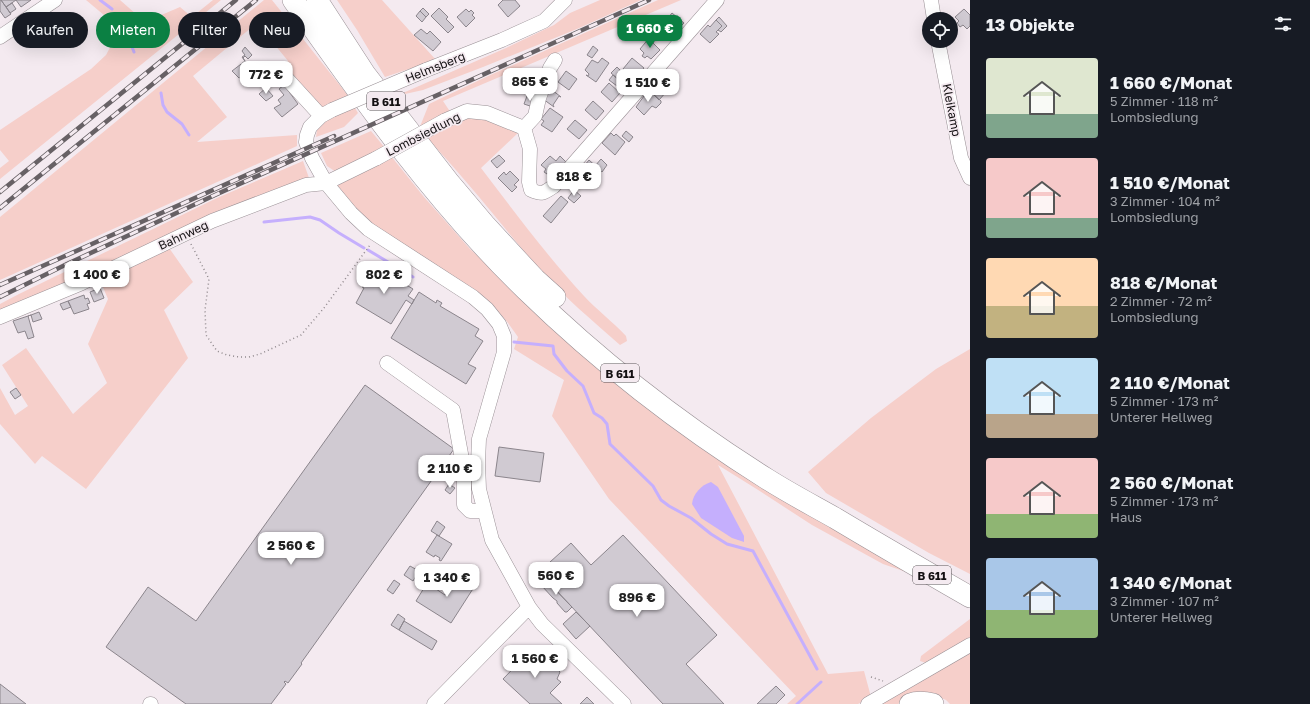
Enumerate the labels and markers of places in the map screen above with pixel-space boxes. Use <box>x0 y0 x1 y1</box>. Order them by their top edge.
pin: 1 660 € <box>613 15 687 49</box>
pin: 772 € <box>238 61 294 95</box>
pin: 865 € <box>502 68 558 102</box>
pin: 1 510 € <box>611 69 685 103</box>
pin: 818 € <box>546 163 602 197</box>
pin: 1 400 € <box>60 261 134 295</box>
pin: 802 € <box>356 261 412 295</box>
pin: 2 110 € <box>413 455 487 489</box>
pin: 2 560 € <box>254 532 328 566</box>
pin: 560 € <box>528 562 584 596</box>
pin: 1 340 € <box>410 564 484 598</box>
pin: 896 € <box>609 584 665 618</box>
pin: 1 560 € <box>498 645 572 679</box>

